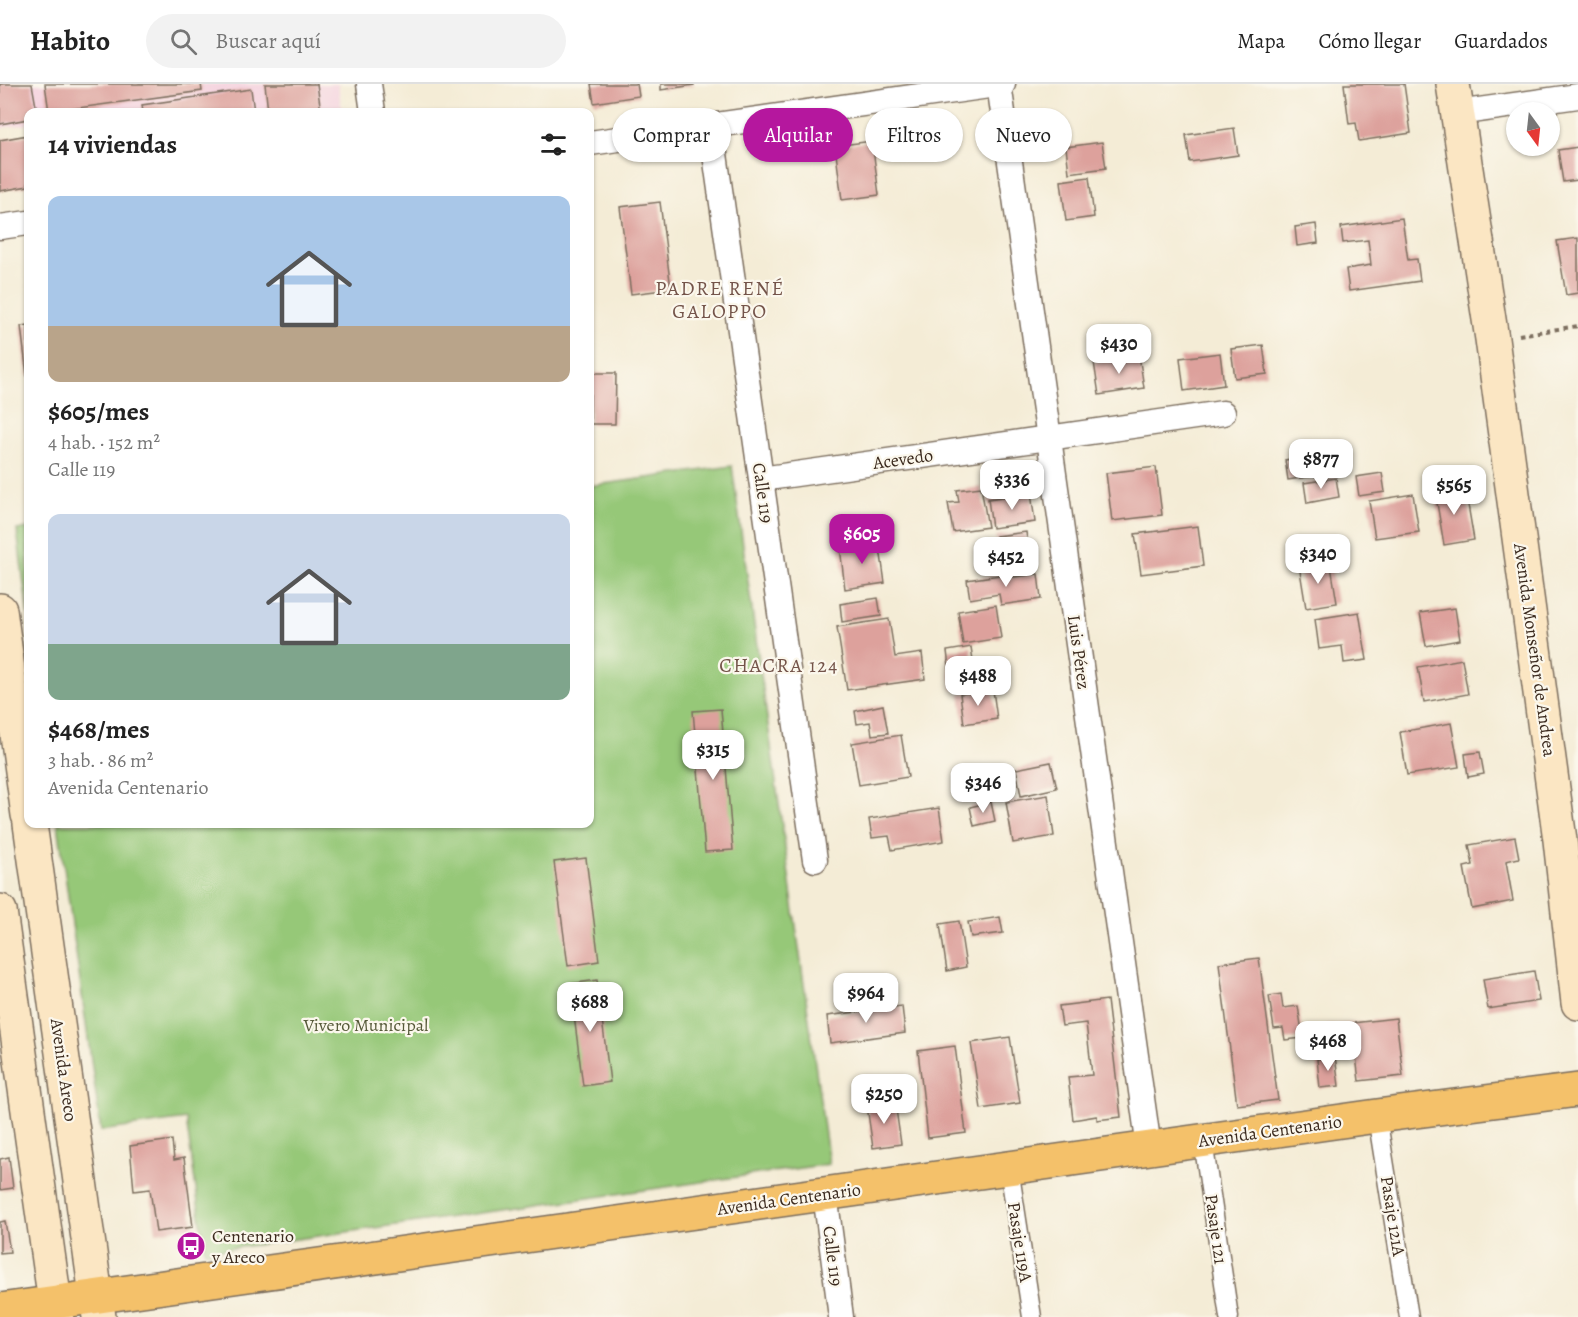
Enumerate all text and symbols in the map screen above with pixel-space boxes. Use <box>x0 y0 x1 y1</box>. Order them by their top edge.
search box <box>146 14 566 68</box>
text: Habito <box>30 22 110 60</box>
icon: search <box>167 25 200 58</box>
text: Buscar aquí <box>215 26 321 56</box>
text: Mapa <box>1237 27 1285 55</box>
text: Cómo llegar <box>1318 27 1421 55</box>
text: Guardados <box>1454 27 1548 55</box>
north arrow <box>1506 102 1560 156</box>
map controls <box>1506 102 1560 156</box>
chip: Comprar <box>612 108 731 162</box>
chip: Alquilar <box>743 108 853 162</box>
chip: Filtros <box>865 108 963 162</box>
chip: Nuevo <box>975 108 1072 162</box>
text: 14 viviendas <box>48 127 177 162</box>
icon: filters <box>537 128 570 161</box>
icon: home <box>255 235 363 343</box>
district label: PADRE RENÉ GALOPPO <box>655 275 785 325</box>
pin: $430 <box>1083 324 1155 375</box>
text: $430 <box>1100 330 1138 357</box>
text: $605/mes <box>48 394 149 429</box>
text: 4 hab. · 152 m² <box>48 429 160 456</box>
pin: $877 <box>1285 439 1357 490</box>
street label: Acevedo <box>871 443 934 475</box>
text: $877 <box>1303 445 1339 472</box>
text: Calle 119 <box>48 456 115 483</box>
pin: $336 <box>976 460 1048 511</box>
street label: Calle 119 <box>747 461 779 525</box>
pin: $565 <box>1418 465 1490 516</box>
text: $336 <box>994 466 1030 493</box>
text: $565 <box>1436 471 1472 498</box>
pin: $605 <box>826 514 898 565</box>
text: $605 <box>843 520 881 547</box>
pin: $340 <box>1282 534 1354 585</box>
pin: $452 <box>970 537 1042 588</box>
text: $340 <box>1299 540 1337 567</box>
street label: Avenida Monseñor de Andrea <box>1508 541 1562 759</box>
text: $452 <box>988 543 1024 570</box>
icon: home <box>255 553 363 661</box>
street label: Luis Pérez <box>1062 613 1096 691</box>
district label: CHACRA 124 <box>719 652 839 679</box>
pin: $488 <box>942 656 1014 707</box>
text: $488 <box>959 662 997 689</box>
text: $468/mes <box>48 712 150 747</box>
pin: $315 <box>677 730 749 781</box>
text: $315 <box>696 736 730 763</box>
text: 3 hab. · 86 m² <box>48 747 153 774</box>
pin: $346 <box>947 763 1019 814</box>
text: $346 <box>965 769 1001 796</box>
text: Avenida Centenario <box>48 774 209 801</box>
pin: $964 <box>830 973 902 1024</box>
text: $964 <box>847 979 885 1006</box>
pin: $688 <box>554 982 626 1033</box>
text: $688 <box>571 988 609 1015</box>
park label: Vivero Municipal <box>303 1013 429 1037</box>
street label: Avenida Areco <box>45 1016 83 1123</box>
pin: $468 <box>1292 1021 1364 1072</box>
text: $468 <box>1309 1027 1347 1054</box>
pin: $250 <box>848 1074 920 1125</box>
text: $250 <box>865 1080 903 1107</box>
street label: Avenida Centenario <box>1196 1109 1343 1153</box>
street label: Pasaje 121A <box>1375 1174 1411 1258</box>
street label: Avenida Centenario <box>715 1177 862 1221</box>
street label: Pasaje 121 <box>1199 1192 1233 1266</box>
street label: Pasaje 119A <box>1002 1200 1038 1284</box>
place label: Centenario y Areco <box>211 1224 294 1269</box>
street label: Calle 119 <box>817 1224 849 1288</box>
bus stop icon: Centenario y Areco <box>175 1230 207 1262</box>

